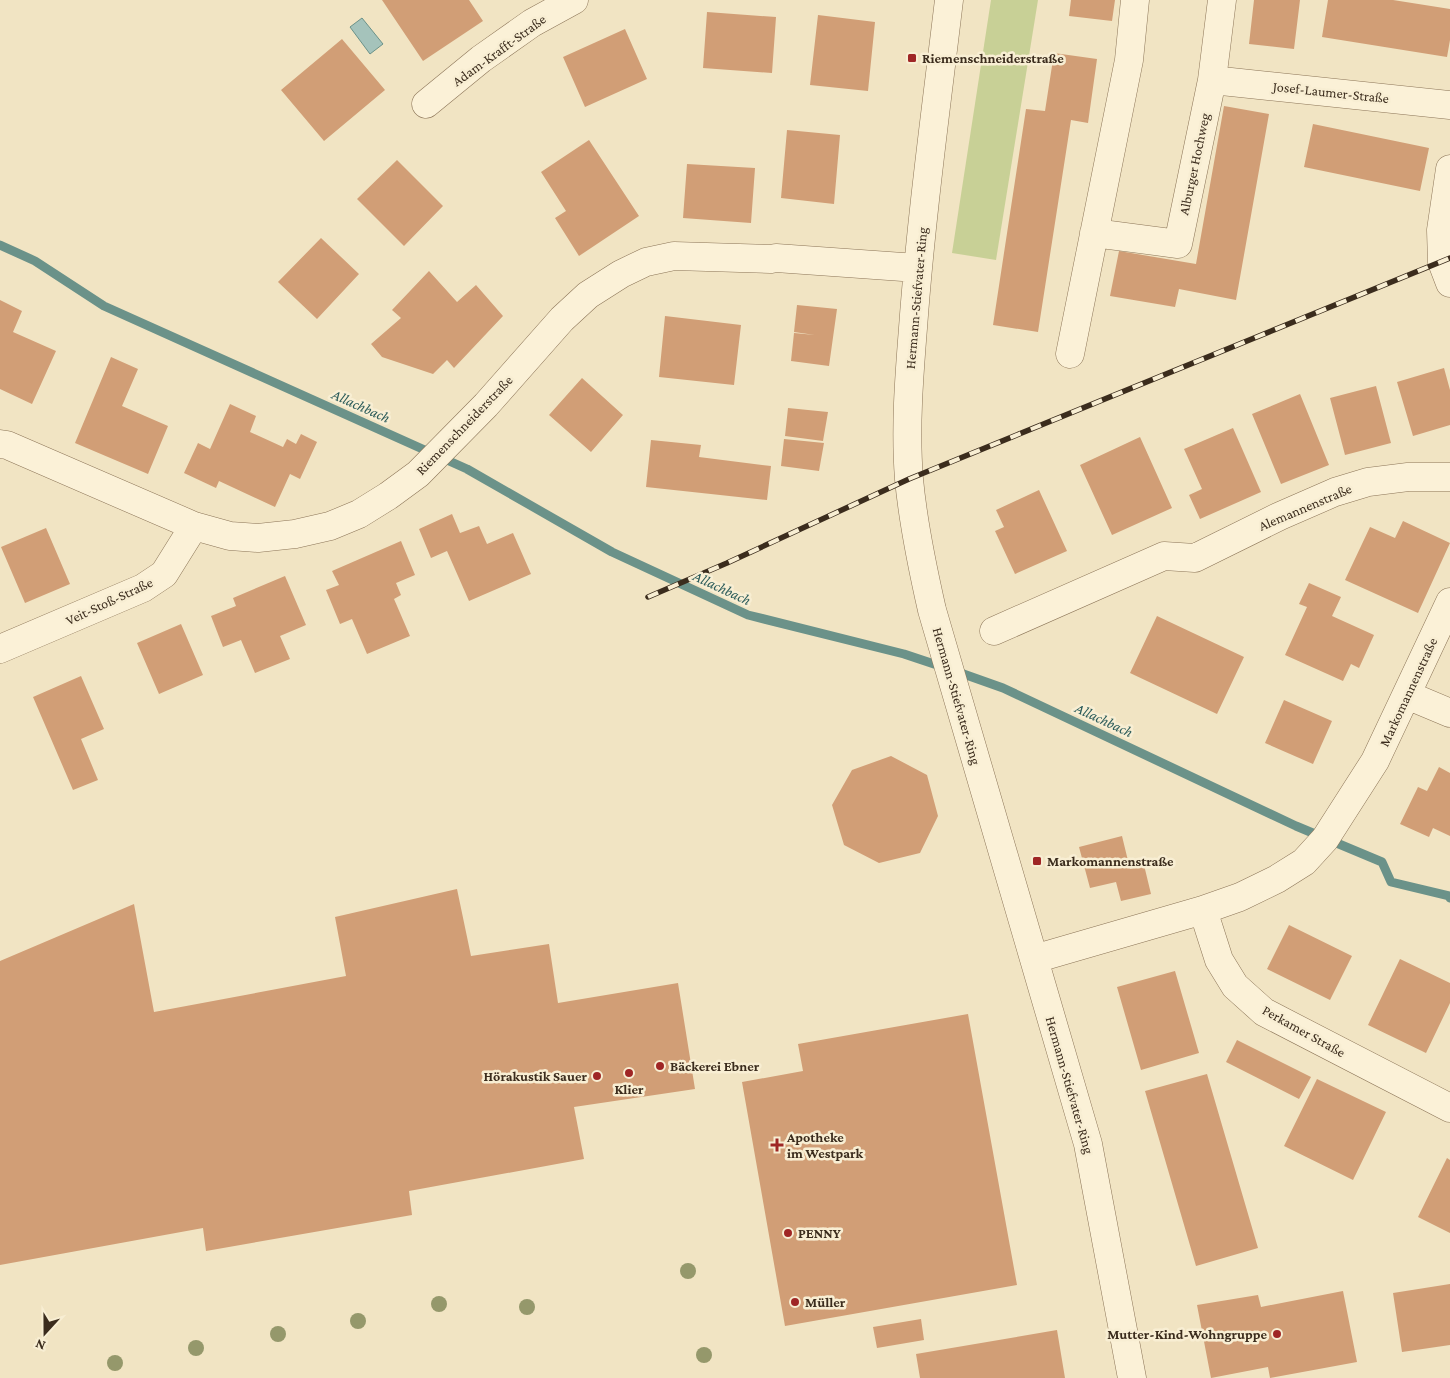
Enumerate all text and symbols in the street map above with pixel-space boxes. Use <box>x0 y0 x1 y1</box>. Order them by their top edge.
street label: Adam-Krafft-Straße <box>449 11 549 89</box>
place label: Riemenschneiderstraße <box>922 50 1064 66</box>
marker: Riemenschneiderstraße <box>906 52 918 64</box>
street label: Josef-Laumer-Straße <box>1270 78 1390 106</box>
street label: Alburger Hochweg <box>1175 111 1213 216</box>
street label: Hermann-Stiefvater-Ring <box>902 226 930 370</box>
street label: Riemenschneiderstraße <box>412 372 516 478</box>
water label: Allachbach <box>329 386 392 426</box>
street label: Alemannenstraße <box>1256 480 1354 534</box>
water label: Allachbach <box>690 567 753 608</box>
street label: Veit-Stoß-Straße <box>63 574 155 628</box>
street label: Hermann-Stiefvater-Ring <box>930 625 984 767</box>
street label: Markomannenstraße <box>1376 635 1440 749</box>
water label: Allachbach <box>1072 699 1135 740</box>
place label: Markomannenstraße <box>1047 853 1174 869</box>
marker: Markomannenstraße <box>1031 855 1043 867</box>
street label: Perkamer Straße <box>1260 1002 1348 1060</box>
street label: Hermann-Stiefvater-Ring <box>1043 1014 1097 1156</box>
place label: Bäckerei Ebner <box>670 1058 760 1074</box>
marker: Bäckerei Ebner <box>654 1060 666 1072</box>
marker: Klier <box>623 1067 635 1079</box>
place label: Hörakustik Sauer <box>484 1068 587 1084</box>
marker: Hörakustik Sauer <box>591 1070 603 1082</box>
place label: Klier <box>614 1081 644 1097</box>
place label: Apotheke im Westpark <box>786 1129 863 1161</box>
marker: Apotheke im Westpark <box>771 1139 783 1151</box>
place label: PENNY <box>798 1225 841 1241</box>
marker: PENNY <box>782 1227 794 1239</box>
place label: Müller <box>805 1294 846 1310</box>
marker: Müller <box>789 1296 801 1308</box>
north arrow <box>20 1308 70 1358</box>
place label: Mutter-Kind-Wohngruppe <box>1107 1326 1267 1342</box>
marker: Mutter-Kind-Wohngruppe <box>1271 1328 1283 1340</box>
text: N <box>33 1336 48 1354</box>

